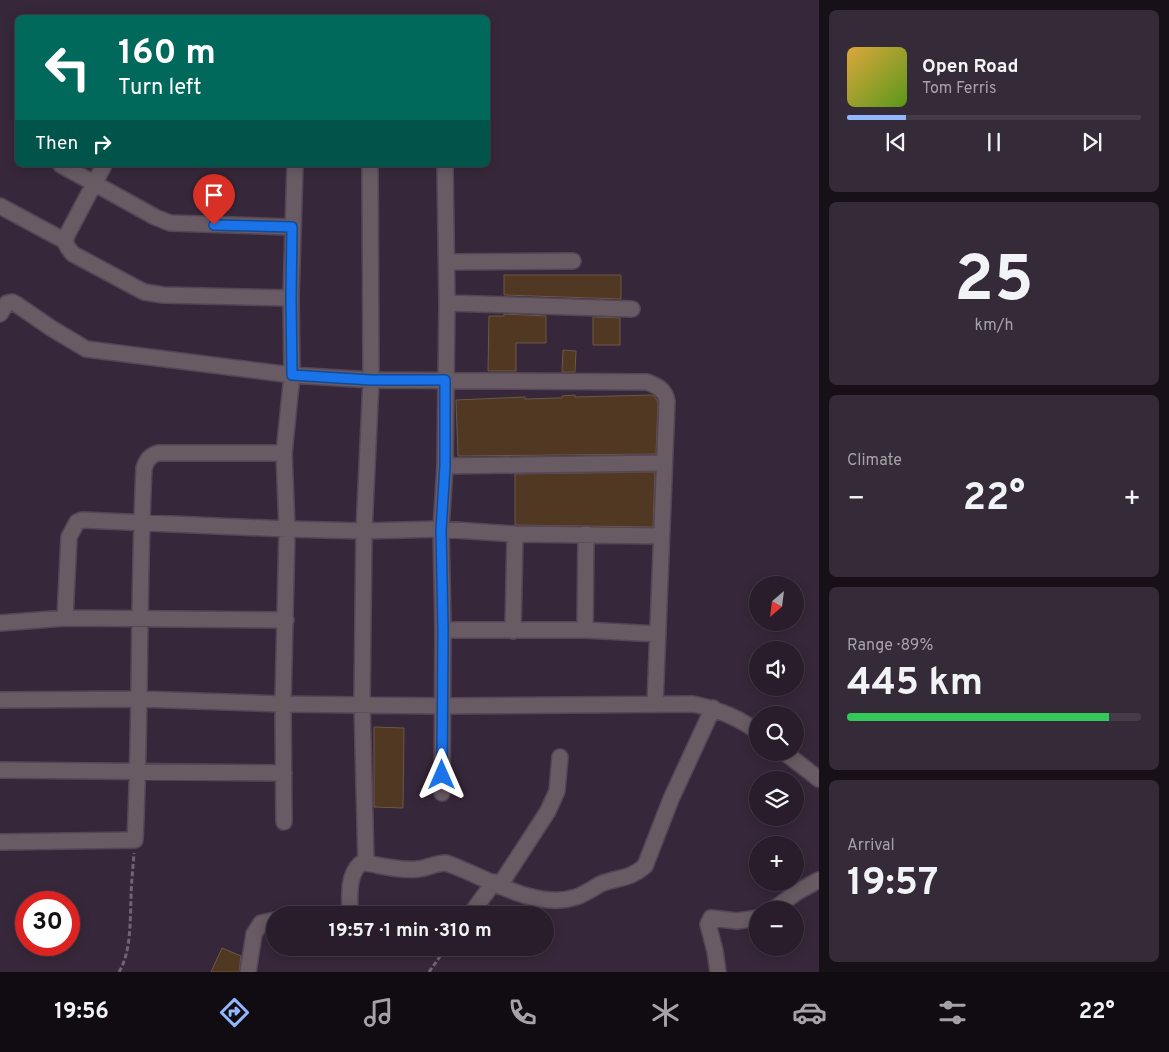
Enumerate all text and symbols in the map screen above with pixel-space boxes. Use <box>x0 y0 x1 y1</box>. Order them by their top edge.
text: 160 m <box>118 32 216 76</box>
icon: left <box>35 35 100 100</box>
text: Open Road <box>922 55 1018 79</box>
text: Turn left <box>118 75 201 102</box>
text: Tom Ferris <box>922 79 996 99</box>
icon: previous <box>882 128 910 156</box>
icon: pause <box>980 128 1008 156</box>
icon: next <box>1078 128 1106 156</box>
icon: right <box>88 130 116 158</box>
text: Then <box>35 132 78 156</box>
pin <box>193 174 235 225</box>
icon: arrive <box>200 181 228 209</box>
text: 25 <box>954 242 1034 324</box>
text: km/h <box>975 316 1013 336</box>
text: Climate <box>847 451 902 471</box>
text: 22° <box>963 475 1025 524</box>
text: − <box>847 482 865 518</box>
text: + <box>1123 482 1141 518</box>
north arrow <box>749 576 804 631</box>
map controls <box>749 576 804 956</box>
text: Range · 89% <box>847 636 933 656</box>
button: sound <box>749 641 804 696</box>
text: 445 km <box>847 660 983 709</box>
button: search <box>749 706 804 761</box>
position arrow <box>415 748 467 800</box>
button: layers <box>749 771 804 826</box>
button: + <box>749 836 804 891</box>
text: Arrival <box>847 836 895 856</box>
text: 19:57 <box>847 860 938 909</box>
speed limit sign: 30 <box>15 891 80 956</box>
button: − <box>749 901 804 956</box>
text: 19:57 · 1 min · 310 m <box>328 919 492 943</box>
icon: directions <box>217 995 252 1030</box>
icon: music <box>361 995 396 1030</box>
icon: phone <box>505 995 540 1030</box>
icon: climate <box>648 995 683 1030</box>
icon: car <box>792 995 827 1030</box>
icon: filters <box>935 995 970 1030</box>
text: 19:56 <box>54 999 109 1026</box>
text: 22° <box>1079 999 1115 1026</box>

